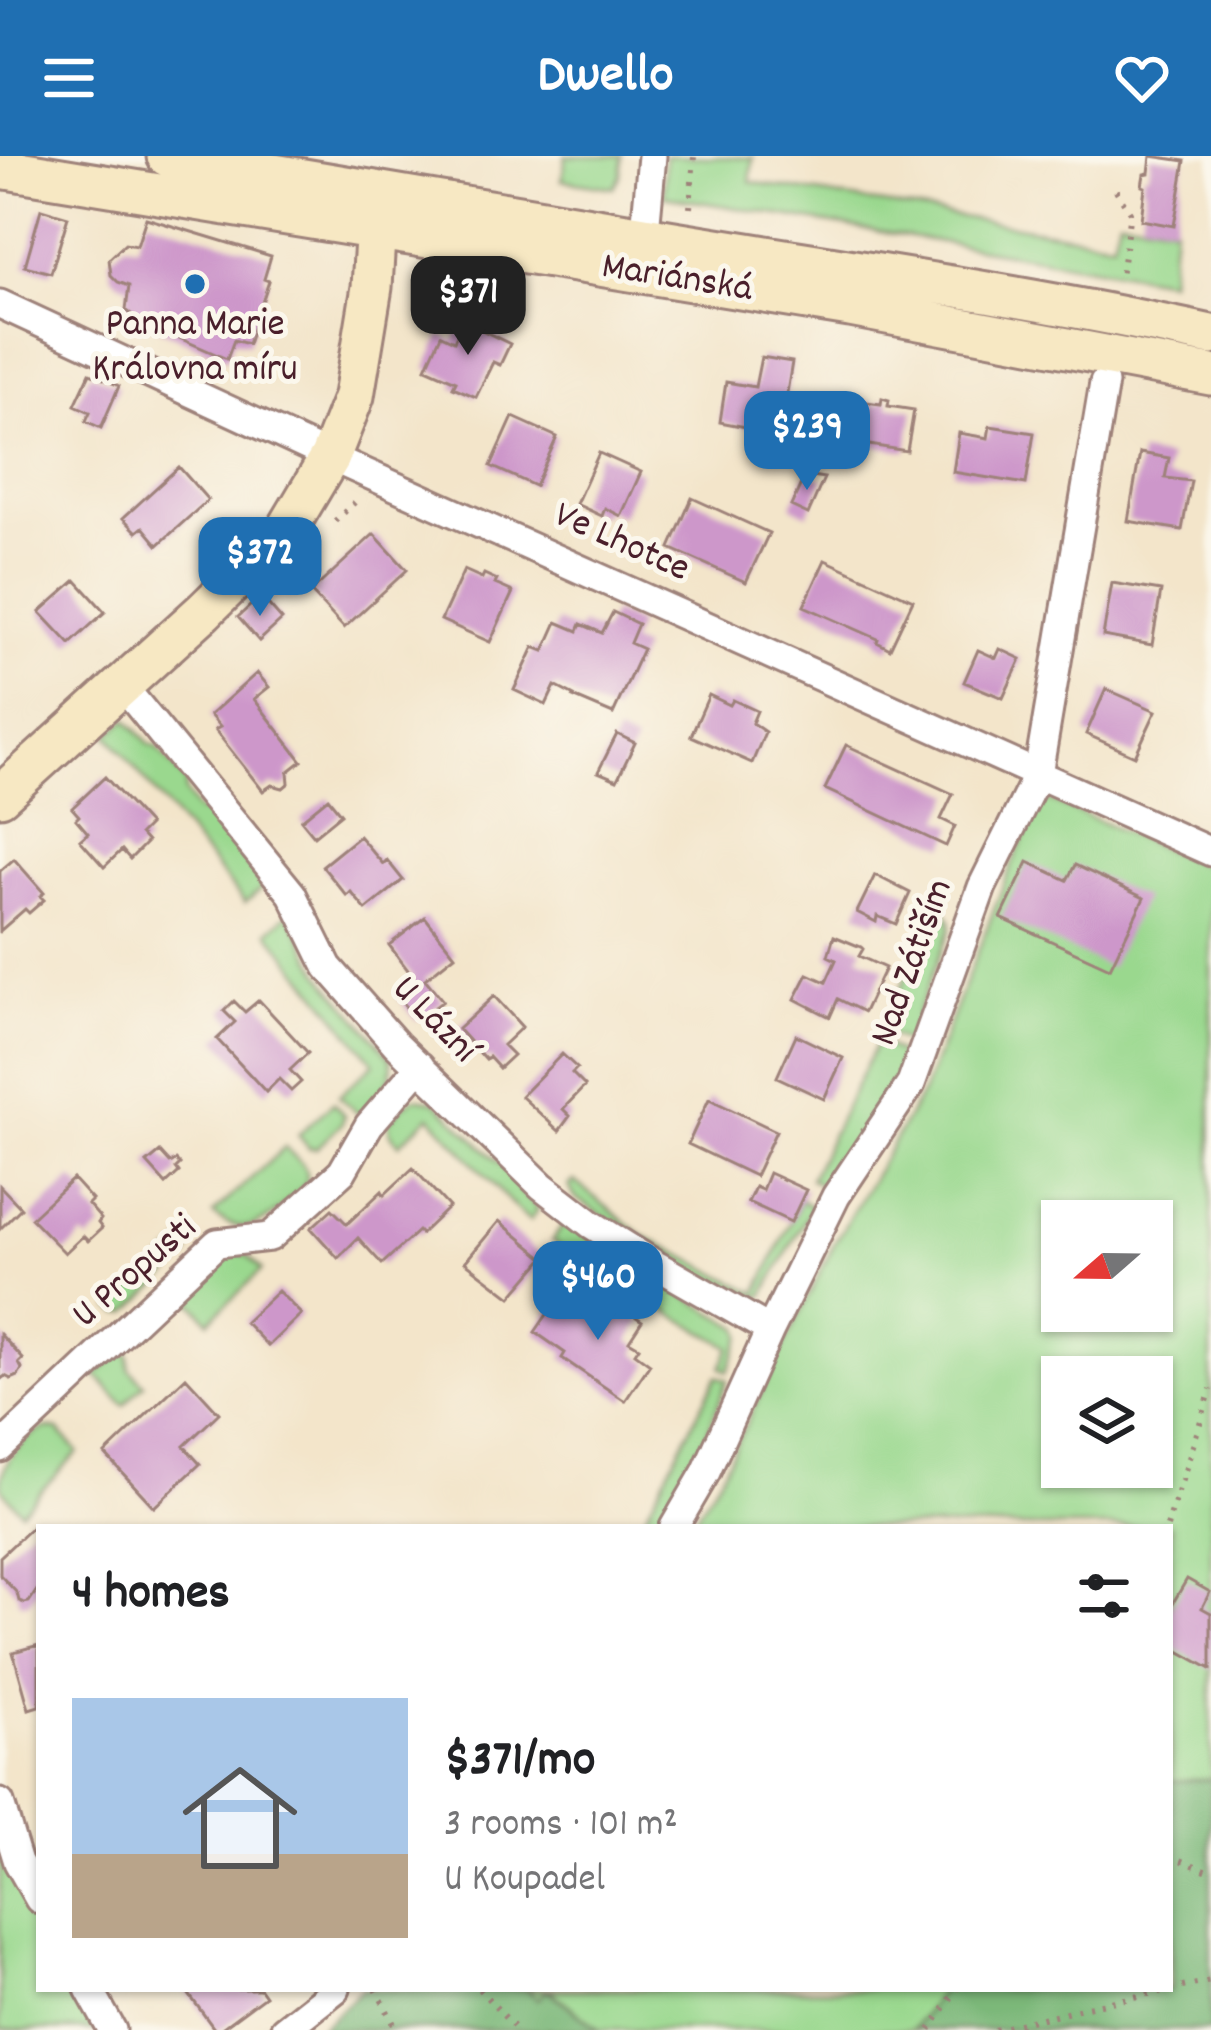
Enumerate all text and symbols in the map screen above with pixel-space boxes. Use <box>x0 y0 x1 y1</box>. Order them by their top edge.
text: Dwello <box>537 40 674 117</box>
icon: menu <box>36 45 102 111</box>
icon: heart <box>1109 45 1175 111</box>
street label: Mariánská <box>598 241 757 319</box>
pin: $371 <box>397 256 539 358</box>
text: $371 <box>438 267 498 322</box>
marker: Panna Marie Královna míru <box>182 271 208 297</box>
place label: Panna Marie Královna míru <box>92 299 298 399</box>
pin: $239 <box>736 391 878 493</box>
text: $239 <box>771 402 843 457</box>
street label: Ve Lhotce <box>544 490 698 598</box>
pin: $372 <box>189 517 331 619</box>
text: $372 <box>225 528 295 583</box>
street label: Nad Zátiším <box>858 872 970 1054</box>
street label: U Lázní <box>377 965 491 1079</box>
north arrow <box>1041 1200 1173 1332</box>
map controls <box>1041 1200 1173 1488</box>
street label: U Propusti <box>61 1203 211 1343</box>
pin: $460 <box>527 1241 669 1343</box>
text: $460 <box>560 1252 636 1307</box>
button: layers <box>1041 1356 1173 1488</box>
text: 4 homes <box>72 1560 230 1632</box>
icon: filters <box>1071 1563 1137 1629</box>
text: $371/mo <box>444 1727 595 1799</box>
icon: home <box>168 1746 312 1890</box>
text: 3 rooms · 101 m² <box>444 1799 678 1854</box>
text: U Koupadel <box>444 1854 605 1909</box>

